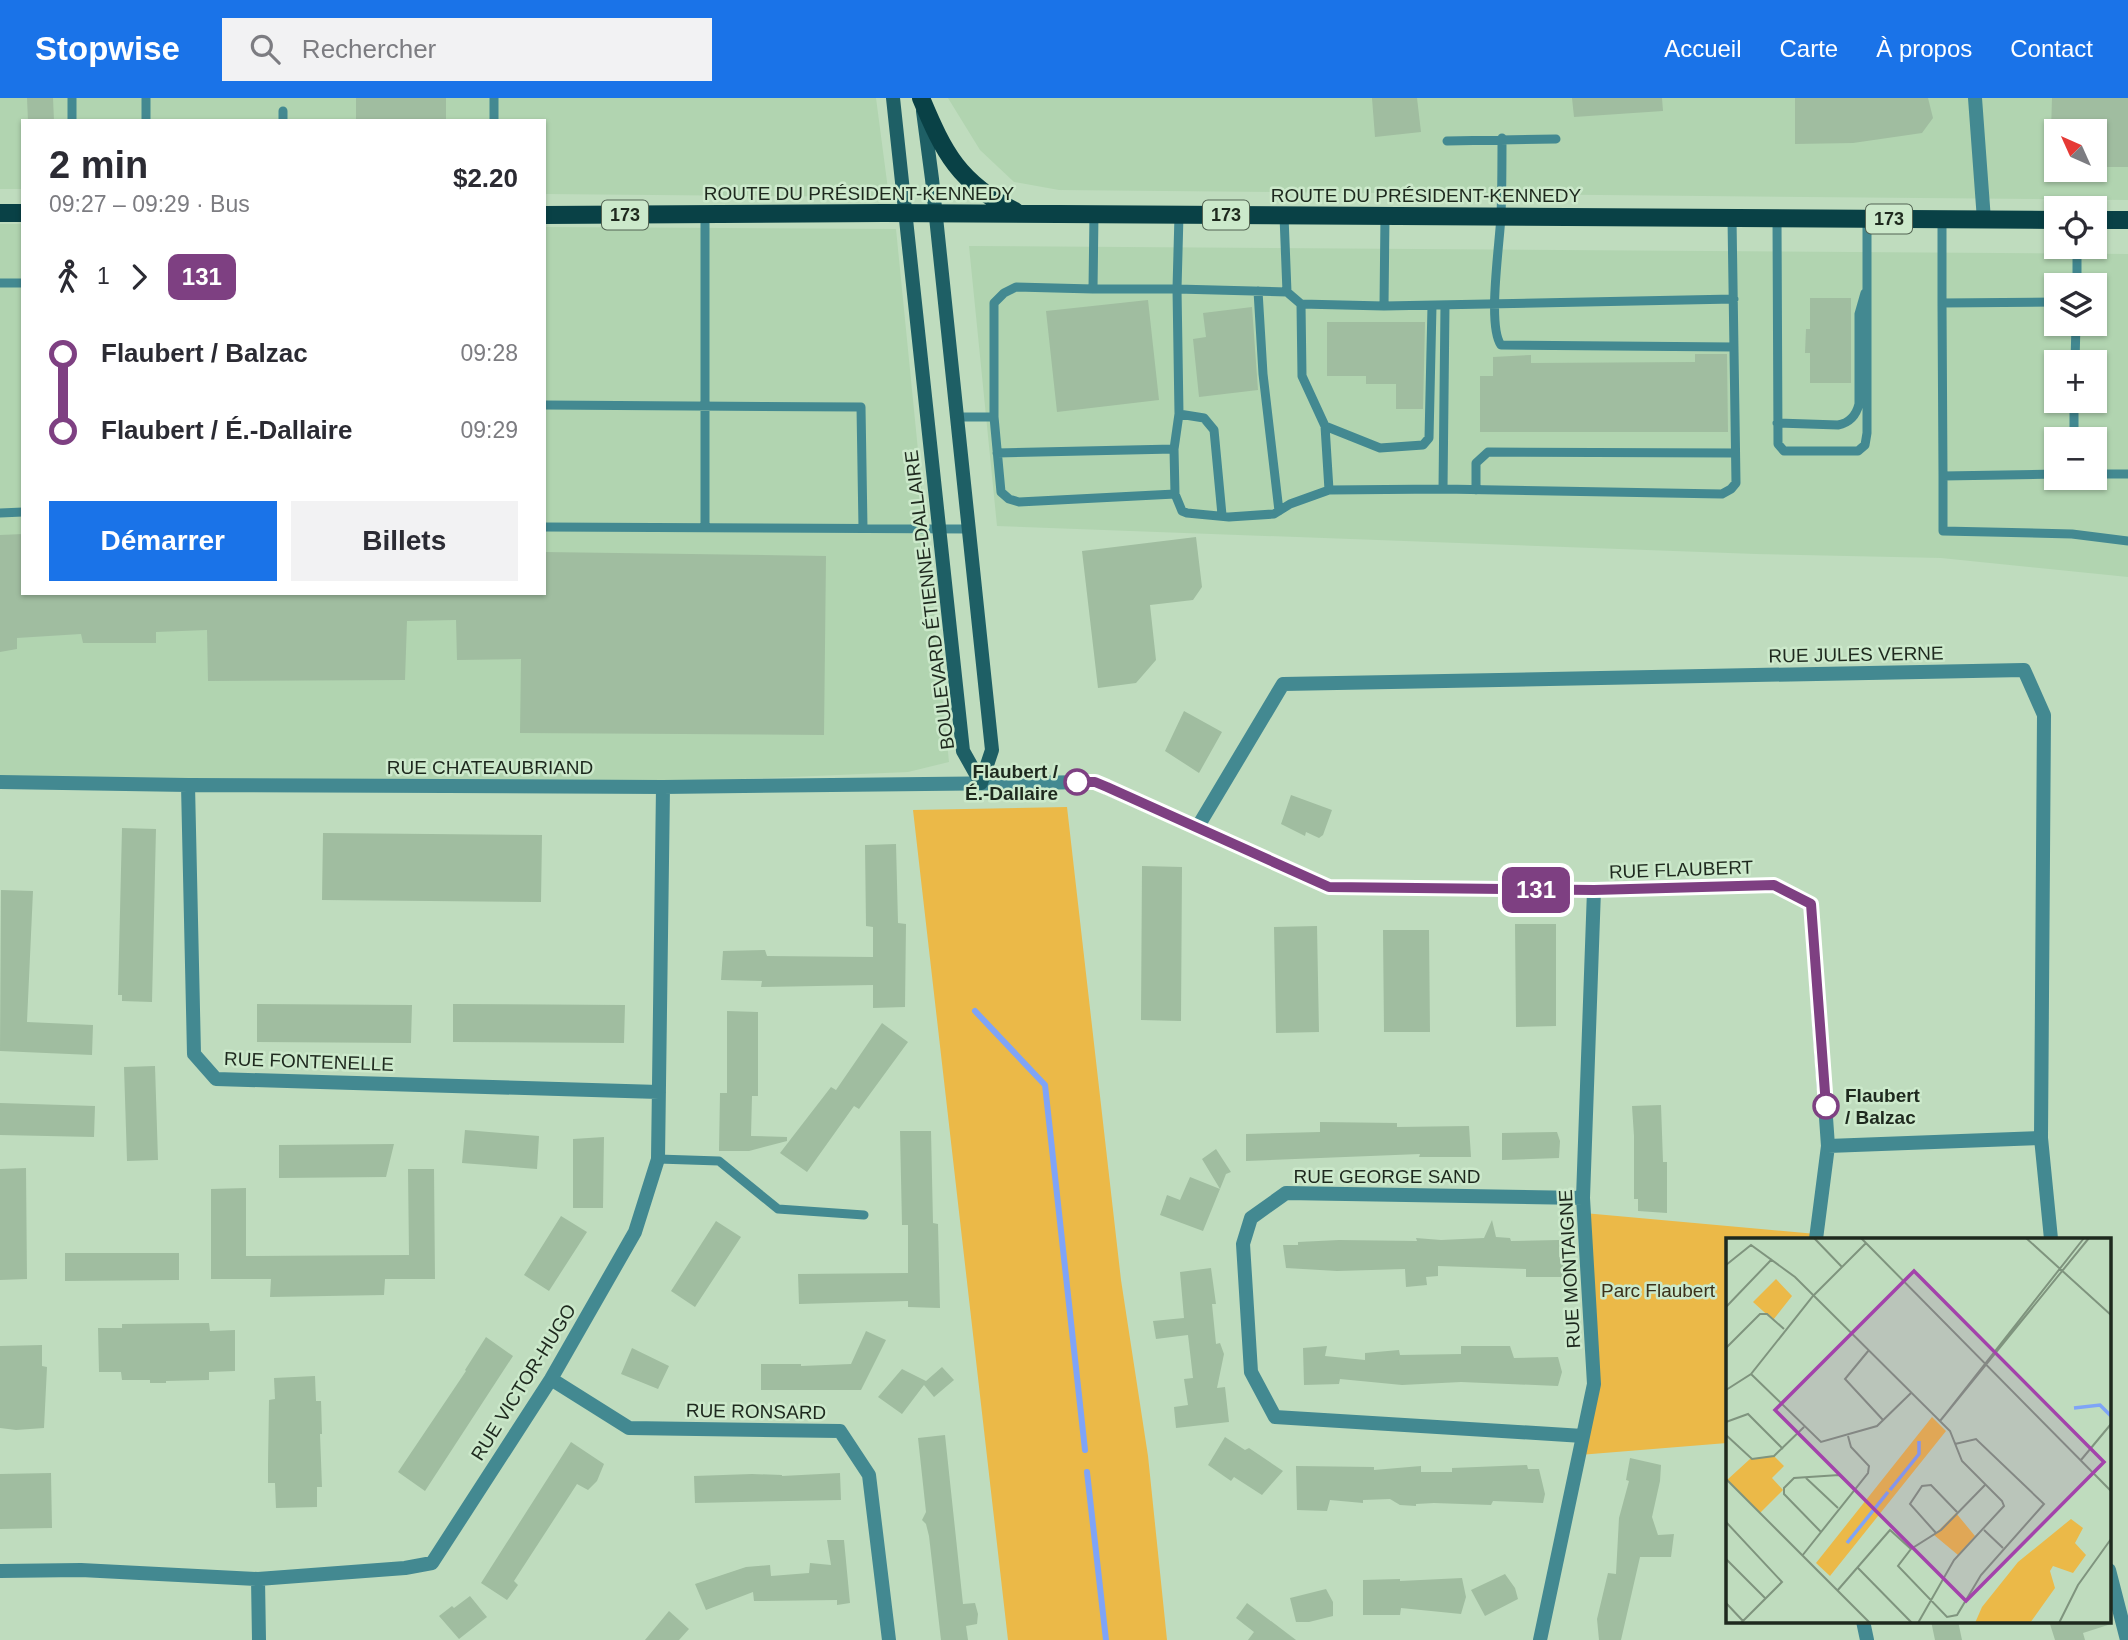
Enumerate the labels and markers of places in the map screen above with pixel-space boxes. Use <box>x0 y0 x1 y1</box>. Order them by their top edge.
place label: Flaubert / É.-Dallaire <box>965 761 1059 804</box>
marker: Flaubert / É.-Dallaire <box>1064 769 1090 795</box>
place label: Flaubert / Balzac <box>1845 1085 1921 1128</box>
marker: Flaubert / Balzac <box>1813 1093 1839 1119</box>

